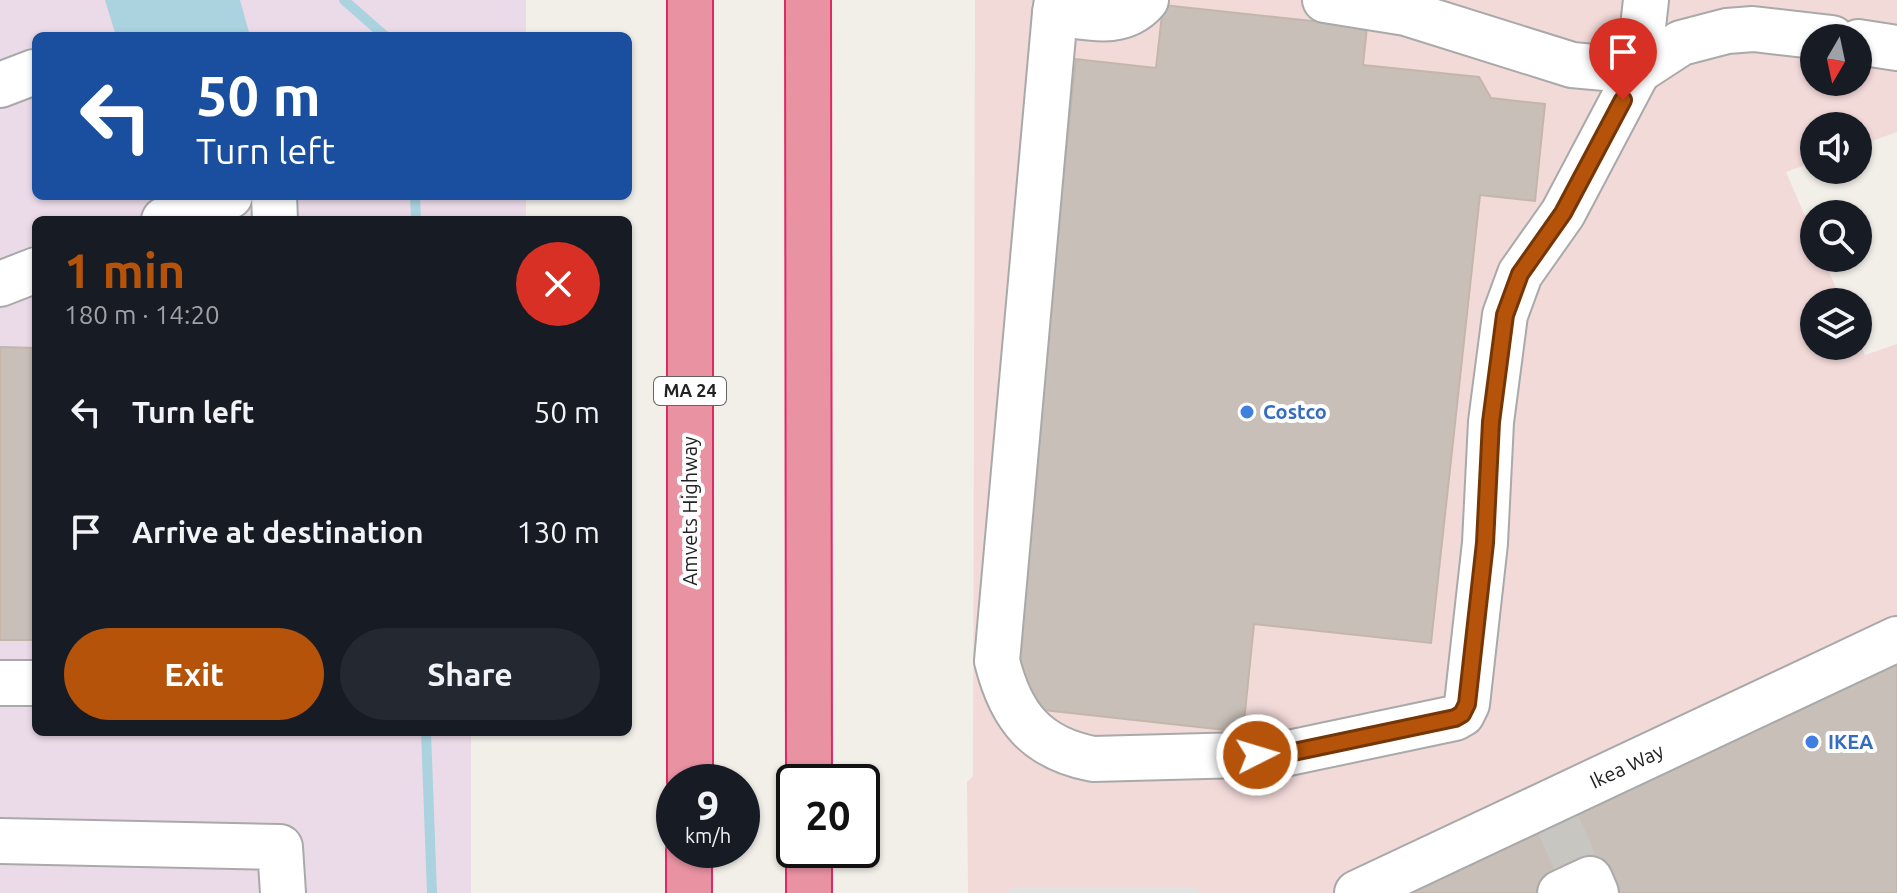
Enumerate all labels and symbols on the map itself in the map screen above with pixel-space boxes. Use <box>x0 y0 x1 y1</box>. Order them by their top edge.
pin <box>1589 18 1657 100</box>
north arrow <box>1800 24 1872 96</box>
road number: MA 24 <box>654 377 726 405</box>
place label: Costco <box>1263 400 1327 423</box>
marker: Costco <box>1238 403 1256 421</box>
street label: Amvets Highway <box>678 436 701 586</box>
position arrow <box>1215 713 1299 797</box>
place label: IKEA <box>1828 730 1873 753</box>
marker: IKEA <box>1803 733 1821 751</box>
street label: Ikea Way <box>1586 738 1667 793</box>
speed limit sign: 20 <box>776 764 880 868</box>

